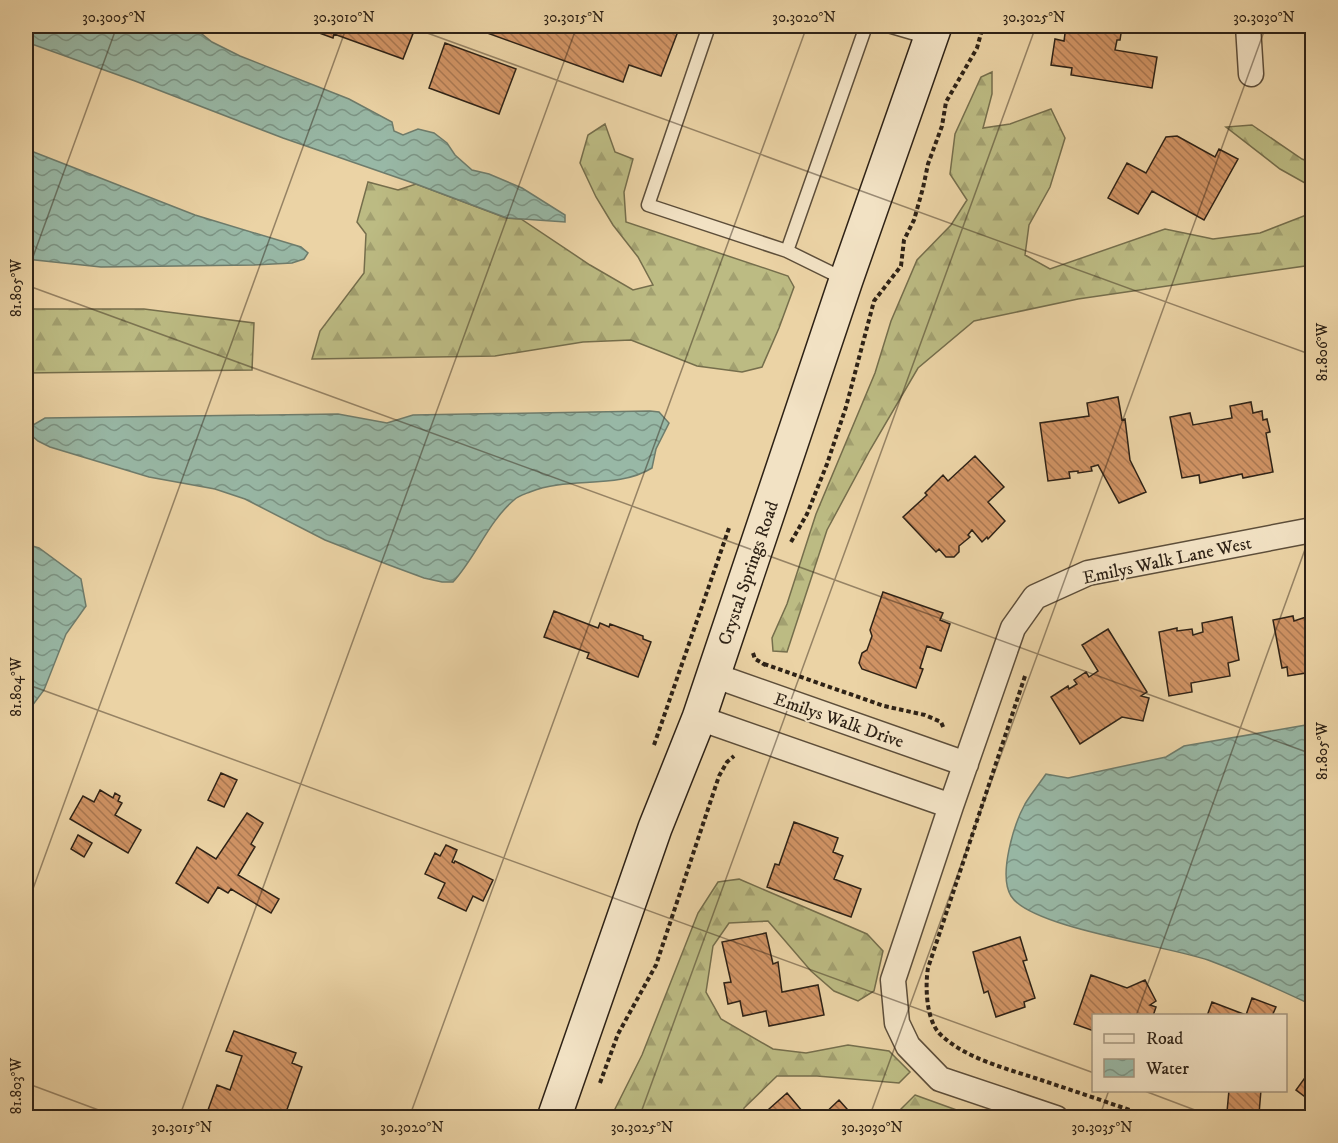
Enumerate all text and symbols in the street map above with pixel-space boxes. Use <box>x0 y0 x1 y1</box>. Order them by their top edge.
text: 30.3005°N <box>82 8 146 27</box>
text: 30.3010°N <box>313 8 375 27</box>
text: 30.3015°N <box>544 8 604 27</box>
text: 30.3020°N <box>772 8 836 27</box>
text: 30.3025°N <box>1003 8 1065 27</box>
text: 30.3030°N <box>1233 8 1295 27</box>
text: 81.805°W <box>7 259 26 317</box>
text: 81.806°W <box>1313 322 1332 381</box>
street label: Crystal Springs Road <box>714 498 784 648</box>
street label: Emilys Walk Lane West <box>1081 532 1254 590</box>
text: 81.804°W <box>7 657 26 717</box>
street label: Emilys Walk Drive <box>771 688 906 753</box>
text: 81.805°W <box>1313 722 1332 780</box>
legend <box>1092 1014 1287 1092</box>
text: Road <box>1146 1028 1183 1050</box>
text: 81.803°W <box>7 1058 26 1114</box>
text: Water <box>1145 1058 1189 1080</box>
text: 30.3015°N <box>152 1118 212 1137</box>
text: 30.3020°N <box>380 1118 444 1137</box>
text: 30.3025°N <box>611 1118 673 1137</box>
text: 30.3030°N <box>841 1118 903 1137</box>
text: 30.3035°N <box>1071 1118 1133 1137</box>

